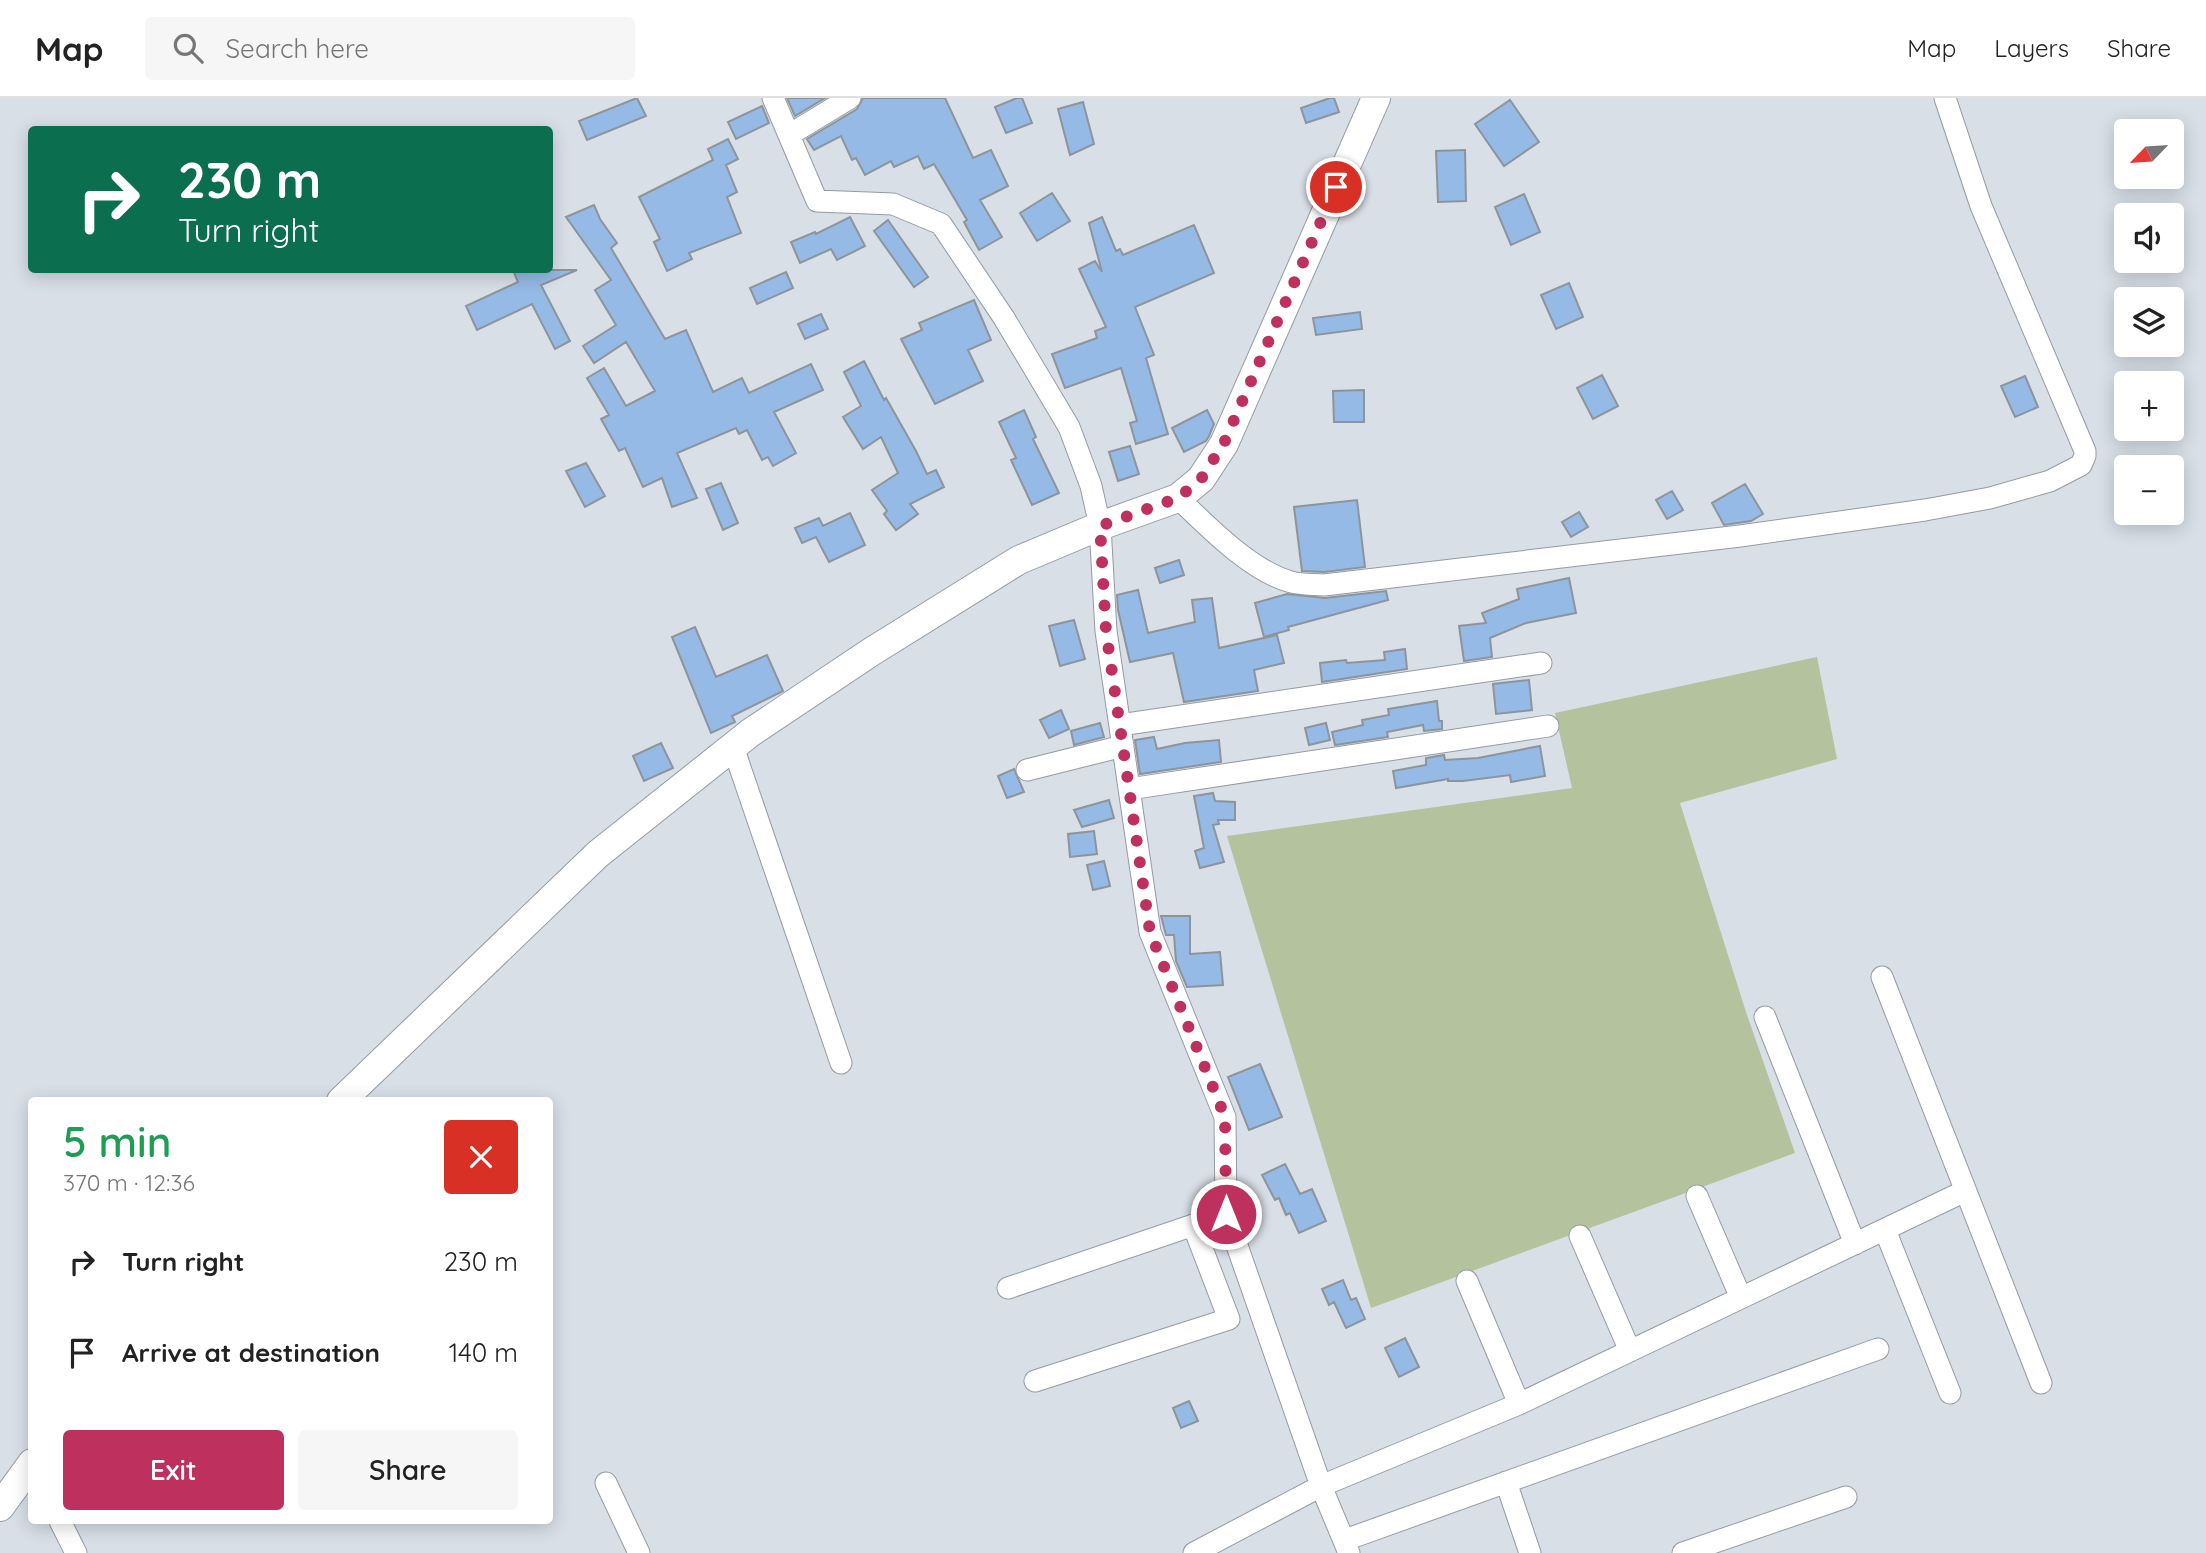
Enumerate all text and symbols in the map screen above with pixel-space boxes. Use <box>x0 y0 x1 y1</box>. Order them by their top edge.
search box <box>145 17 635 80</box>
text: Map <box>35 28 103 69</box>
icon: search <box>169 29 207 67</box>
text: Search here <box>225 32 369 65</box>
text: Map <box>1907 33 1956 63</box>
text: Layers <box>1994 33 2069 63</box>
text: Share <box>2107 33 2171 63</box>
north arrow <box>2114 119 2184 189</box>
map controls <box>2114 119 2184 525</box>
text: 230 m <box>178 149 321 210</box>
icon: right <box>63 154 154 245</box>
pin <box>1306 157 1366 217</box>
icon: arrive <box>1317 168 1355 206</box>
button: sound <box>2114 203 2184 273</box>
text: Turn right <box>178 210 319 250</box>
button: layers <box>2114 287 2184 357</box>
button: + <box>2114 371 2184 441</box>
button: − <box>2114 455 2184 525</box>
text: 5 min <box>63 1115 171 1168</box>
button: close <box>444 1120 518 1194</box>
text: 370 m · 12:36 <box>63 1168 195 1197</box>
position arrow <box>1189 1177 1263 1251</box>
icon: right <box>63 1243 101 1281</box>
text: Turn right <box>122 1245 244 1278</box>
text: 230 m <box>444 1245 518 1278</box>
icon: arrive <box>63 1334 101 1372</box>
text: Arrive at destination <box>122 1336 380 1369</box>
text: 140 m <box>449 1336 518 1369</box>
button: Exit <box>63 1430 284 1510</box>
button: Share <box>298 1430 518 1510</box>

